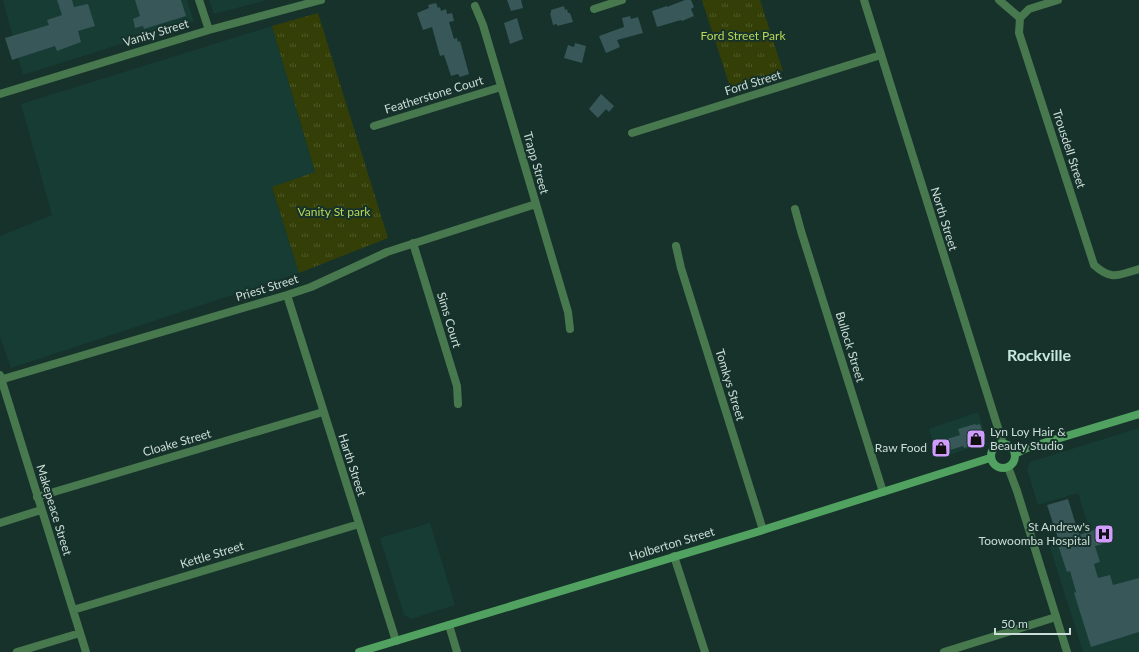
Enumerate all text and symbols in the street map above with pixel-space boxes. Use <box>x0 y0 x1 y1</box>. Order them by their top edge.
street label: Vanity Street <box>121 15 191 50</box>
park label: Ford Street Park <box>700 28 786 43</box>
street label: Ford Street <box>723 67 784 98</box>
street label: Featherstone Court <box>383 72 486 117</box>
street label: Trousdell Street <box>1050 108 1089 191</box>
street label: Trapp Street <box>520 130 553 196</box>
street label: North Street <box>928 185 961 253</box>
park label: Vanity St park <box>298 204 371 219</box>
street label: Priest Street <box>234 271 301 304</box>
street label: Sims Court <box>434 290 465 350</box>
street label: Bullock Street <box>833 310 869 385</box>
district label: Rockville <box>1007 345 1072 364</box>
street label: Tomkys Street <box>712 347 749 423</box>
place label: Lyn Loy Hair & Beauty Studio <box>990 424 1066 453</box>
street label: Cloake Street <box>141 425 213 459</box>
shop icon: Lyn Loy Hair & Beauty Studio <box>965 428 987 450</box>
street label: Harth Street <box>335 432 370 499</box>
shop icon: Raw Food <box>930 437 952 459</box>
place label: Raw Food <box>875 440 927 455</box>
street label: Makepeace Street <box>33 462 76 558</box>
place label: St Andrew's Toowoomba Hospital <box>979 519 1090 548</box>
street label: Holberton Street <box>627 523 717 564</box>
hospital icon: St Andrew's Toowoomba Hospital <box>1093 523 1115 545</box>
street label: Kettle Street <box>178 538 246 571</box>
scale bar <box>995 610 1070 636</box>
text: 50 m <box>1001 616 1028 631</box>

